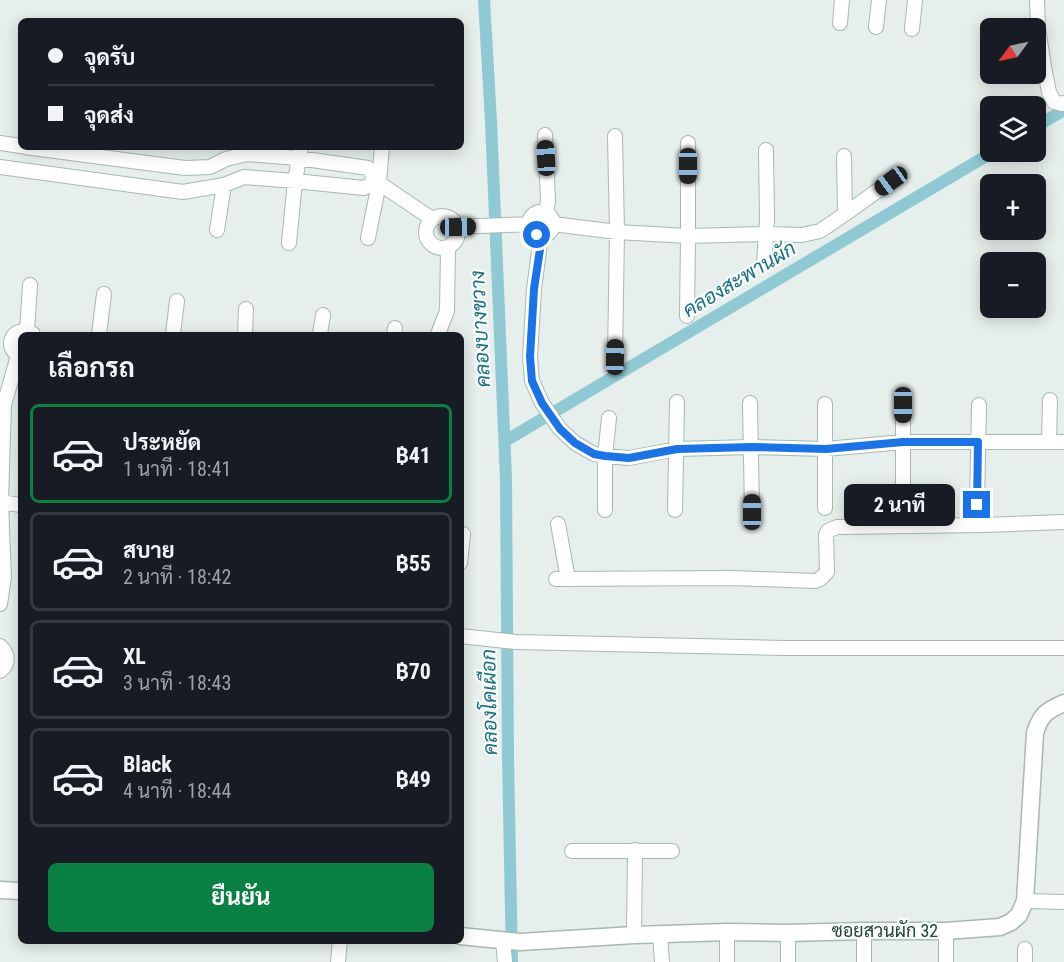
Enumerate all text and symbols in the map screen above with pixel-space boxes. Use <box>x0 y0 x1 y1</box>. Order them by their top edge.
north arrow <box>980 18 1046 84</box>
map controls <box>980 18 1046 318</box>
text: จุดรับ <box>84 45 135 70</box>
button: layers <box>980 96 1046 162</box>
text: จุดส่ง <box>84 103 134 128</box>
car <box>536 140 556 176</box>
car <box>679 148 697 184</box>
car <box>871 163 911 199</box>
button: + <box>980 174 1046 240</box>
car <box>440 218 476 236</box>
route start <box>523 221 550 248</box>
water label: คลองสะพานผัก <box>678 236 800 322</box>
button: − <box>980 252 1046 318</box>
water label: คลองบางขวาง <box>465 270 495 388</box>
car <box>606 339 624 375</box>
text: เลือกรถ <box>48 352 135 384</box>
car <box>894 387 912 423</box>
icon: car <box>51 427 105 481</box>
text: ประหยัด <box>123 430 201 455</box>
text: ฿41 <box>395 443 431 468</box>
text: 1 นาที · 18:41 <box>123 457 231 481</box>
callout: 2 นาที <box>845 484 956 526</box>
route end <box>963 491 990 518</box>
text: 2 นาที <box>874 493 925 517</box>
car <box>743 494 761 530</box>
icon: car <box>51 535 105 589</box>
text: สบาย <box>123 538 175 563</box>
text: ฿55 <box>395 551 431 576</box>
text: 2 นาที · 18:42 <box>123 565 231 589</box>
icon: car <box>51 643 105 697</box>
text: XL <box>123 644 146 669</box>
water label: คลองโคเผือก <box>475 649 502 755</box>
text: ฿70 <box>395 659 431 684</box>
text: 3 นาที · 18:43 <box>123 671 231 695</box>
icon: car <box>51 751 105 805</box>
text: Black <box>123 752 172 777</box>
text: ฿49 <box>395 767 431 792</box>
text: 4 นาที · 18:44 <box>123 779 231 803</box>
button: ยืนยัน <box>48 863 434 932</box>
street label: ซอยสวนผัก 32 <box>832 920 938 941</box>

